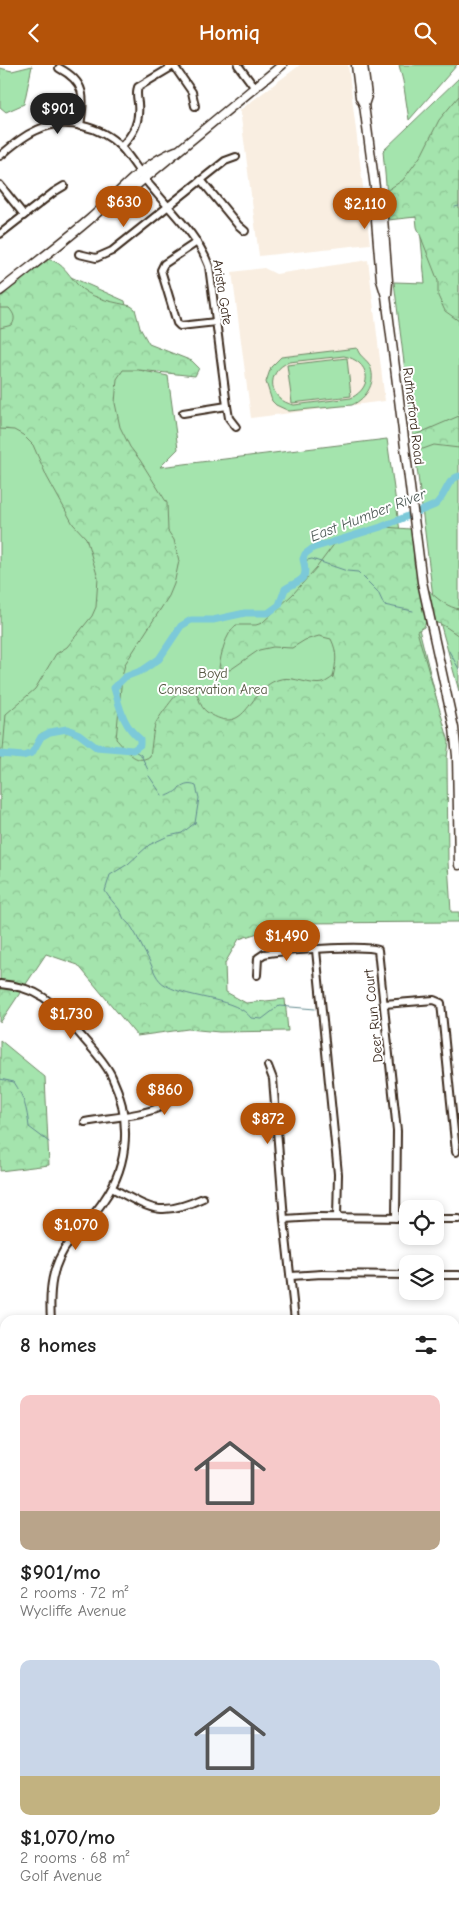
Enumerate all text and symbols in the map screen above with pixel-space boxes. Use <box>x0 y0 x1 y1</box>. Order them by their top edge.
icon: back <box>20 19 48 47</box>
icon: search <box>411 19 439 47</box>
text: Homiq <box>199 20 260 46</box>
pin: $901 <box>28 93 88 135</box>
text: $901 <box>41 100 75 118</box>
pin: $630 <box>94 185 154 228</box>
pin: $2,110 <box>324 187 406 230</box>
text: $630 <box>106 193 142 211</box>
text: $2,110 <box>344 195 386 213</box>
street label: Arista Gate <box>209 258 236 326</box>
street label: Rutherford Road <box>399 366 428 466</box>
water label: East Humber River <box>308 484 429 545</box>
park label: Boyd Conservation Area <box>158 665 268 698</box>
pin: $1,490 <box>246 919 328 962</box>
text: $1,490 <box>265 927 309 945</box>
street label: Deer Run Court <box>360 967 387 1063</box>
pin: $1,730 <box>30 997 112 1040</box>
text: $1,730 <box>49 1005 93 1023</box>
pin: $860 <box>135 1073 195 1116</box>
text: $860 <box>147 1081 183 1099</box>
pin: $872 <box>238 1103 298 1145</box>
text: $872 <box>252 1110 285 1128</box>
map controls <box>399 1200 444 1300</box>
button: locate <box>399 1200 444 1245</box>
pin: $1,070 <box>35 1209 117 1251</box>
text: $1,070 <box>54 1216 98 1234</box>
button: layers <box>399 1255 444 1300</box>
icon: filters <box>412 1331 440 1359</box>
text: 8 homes <box>20 1333 96 1357</box>
icon: home <box>185 1428 275 1518</box>
text: $901/mo <box>20 1560 101 1584</box>
text: 2 rooms · 72 m² <box>20 1584 129 1602</box>
text: Wycliffe Avenue <box>20 1602 126 1620</box>
icon: home <box>185 1693 275 1783</box>
text: $1,070/mo <box>20 1825 115 1849</box>
text: 2 rooms · 68 m² <box>20 1849 130 1867</box>
text: Golf Avenue <box>20 1867 102 1885</box>

